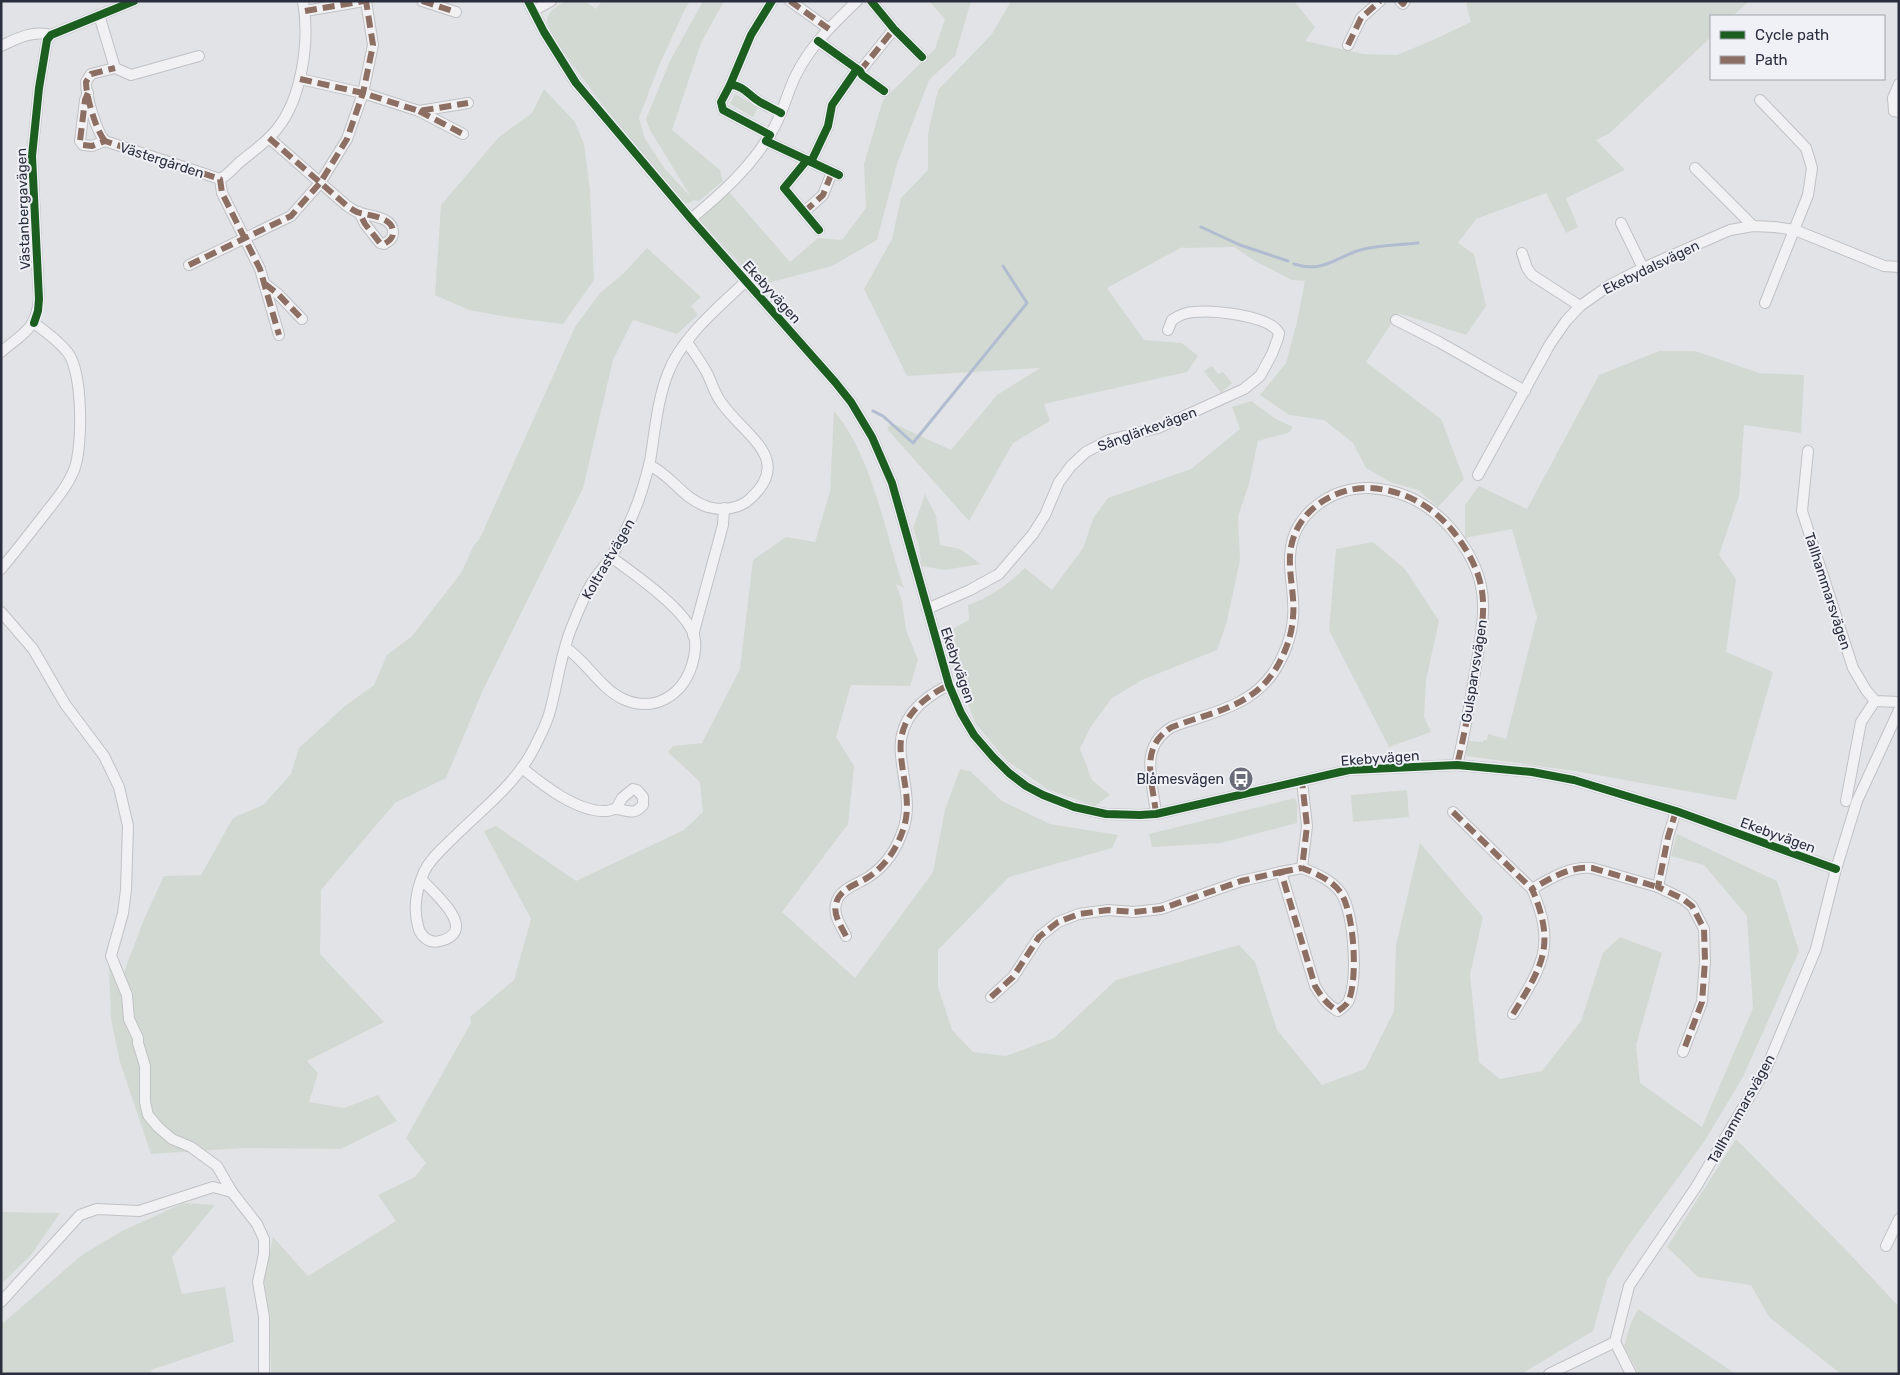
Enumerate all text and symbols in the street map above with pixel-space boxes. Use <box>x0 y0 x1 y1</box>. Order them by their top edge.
legend <box>1710 15 1885 80</box>
text: Cycle path <box>1755 26 1829 44</box>
text: Path <box>1755 51 1788 69</box>
street label: Västergården <box>118 139 206 182</box>
street label: Västanbergavägen <box>13 148 34 270</box>
street label: Ekebydalsvägen <box>1600 237 1702 298</box>
street label: Ekebyvägen <box>739 257 804 327</box>
street label: Sånglärkevägen <box>1095 404 1199 455</box>
street label: Koltrastvägen <box>578 516 638 603</box>
street label: Tallhammarsvägen <box>1801 530 1855 652</box>
street label: Gulsparvsvägen <box>1458 618 1491 724</box>
street label: Ekebyvägen <box>937 625 978 705</box>
street label: Ekebyvägen <box>1340 747 1420 770</box>
bus stop icon: Blåmesvägen <box>1228 766 1254 792</box>
place label: Blåmesvägen <box>1136 771 1224 788</box>
street label: Ekebyvägen <box>1738 814 1818 857</box>
street label: Tallhammarsvägen <box>1704 1052 1779 1167</box>

